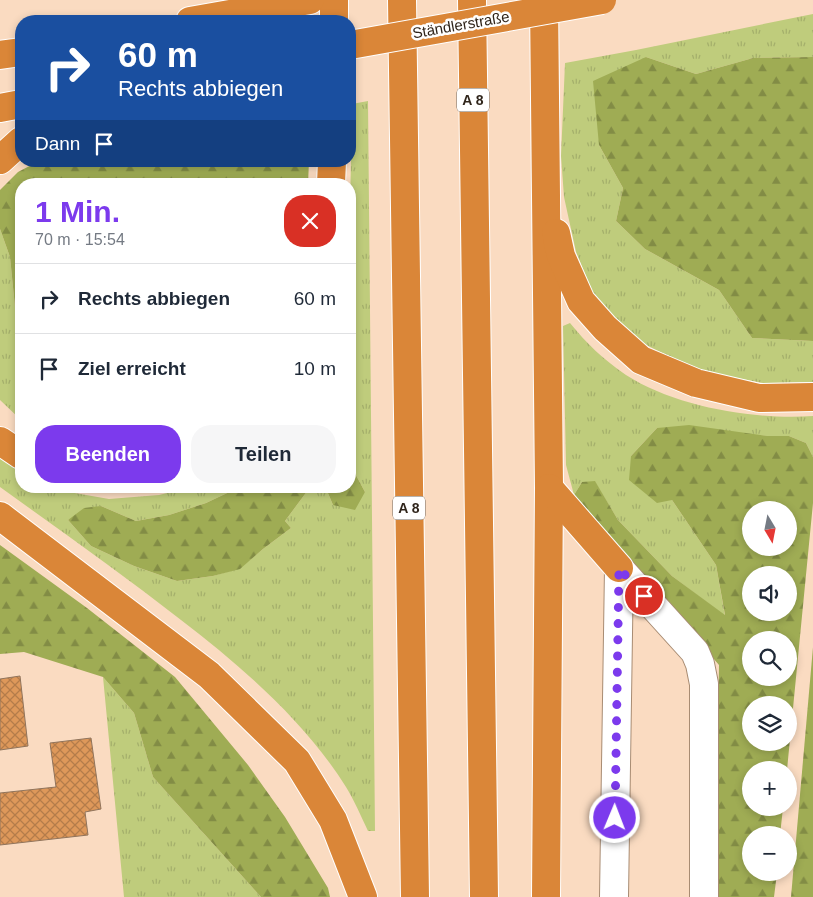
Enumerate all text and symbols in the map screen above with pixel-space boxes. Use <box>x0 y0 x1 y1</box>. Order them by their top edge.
street label: Ständlerstraße <box>411 8 511 41</box>
icon: right <box>35 35 100 100</box>
text: 60 m <box>118 35 198 74</box>
text: Rechts abbiegen <box>118 76 283 101</box>
road number: A 8 <box>457 88 489 112</box>
icon: arrive <box>90 130 118 158</box>
text: Dann <box>35 133 80 154</box>
text: 1 Min. <box>35 195 120 228</box>
button: close <box>284 195 336 247</box>
text: 70 m · 15:54 <box>35 231 125 248</box>
icon: right <box>35 285 63 313</box>
text: Rechts abbiegen <box>78 288 230 309</box>
text: 60 m <box>294 288 336 309</box>
icon: arrive <box>35 355 63 383</box>
text: Ziel erreicht <box>78 358 186 379</box>
text: 10 m <box>294 358 336 379</box>
button: Beenden <box>35 425 181 483</box>
button: Teilen <box>191 425 336 483</box>
road number: A 8 <box>393 496 425 520</box>
north arrow <box>742 501 798 556</box>
map controls <box>742 501 797 881</box>
button: sound <box>742 566 797 621</box>
pin <box>623 575 665 617</box>
icon: arrive <box>630 582 658 610</box>
button: search <box>742 631 797 686</box>
button: layers <box>742 696 797 751</box>
button: + <box>742 761 797 816</box>
position arrow <box>588 791 640 843</box>
button: − <box>742 826 797 881</box>

